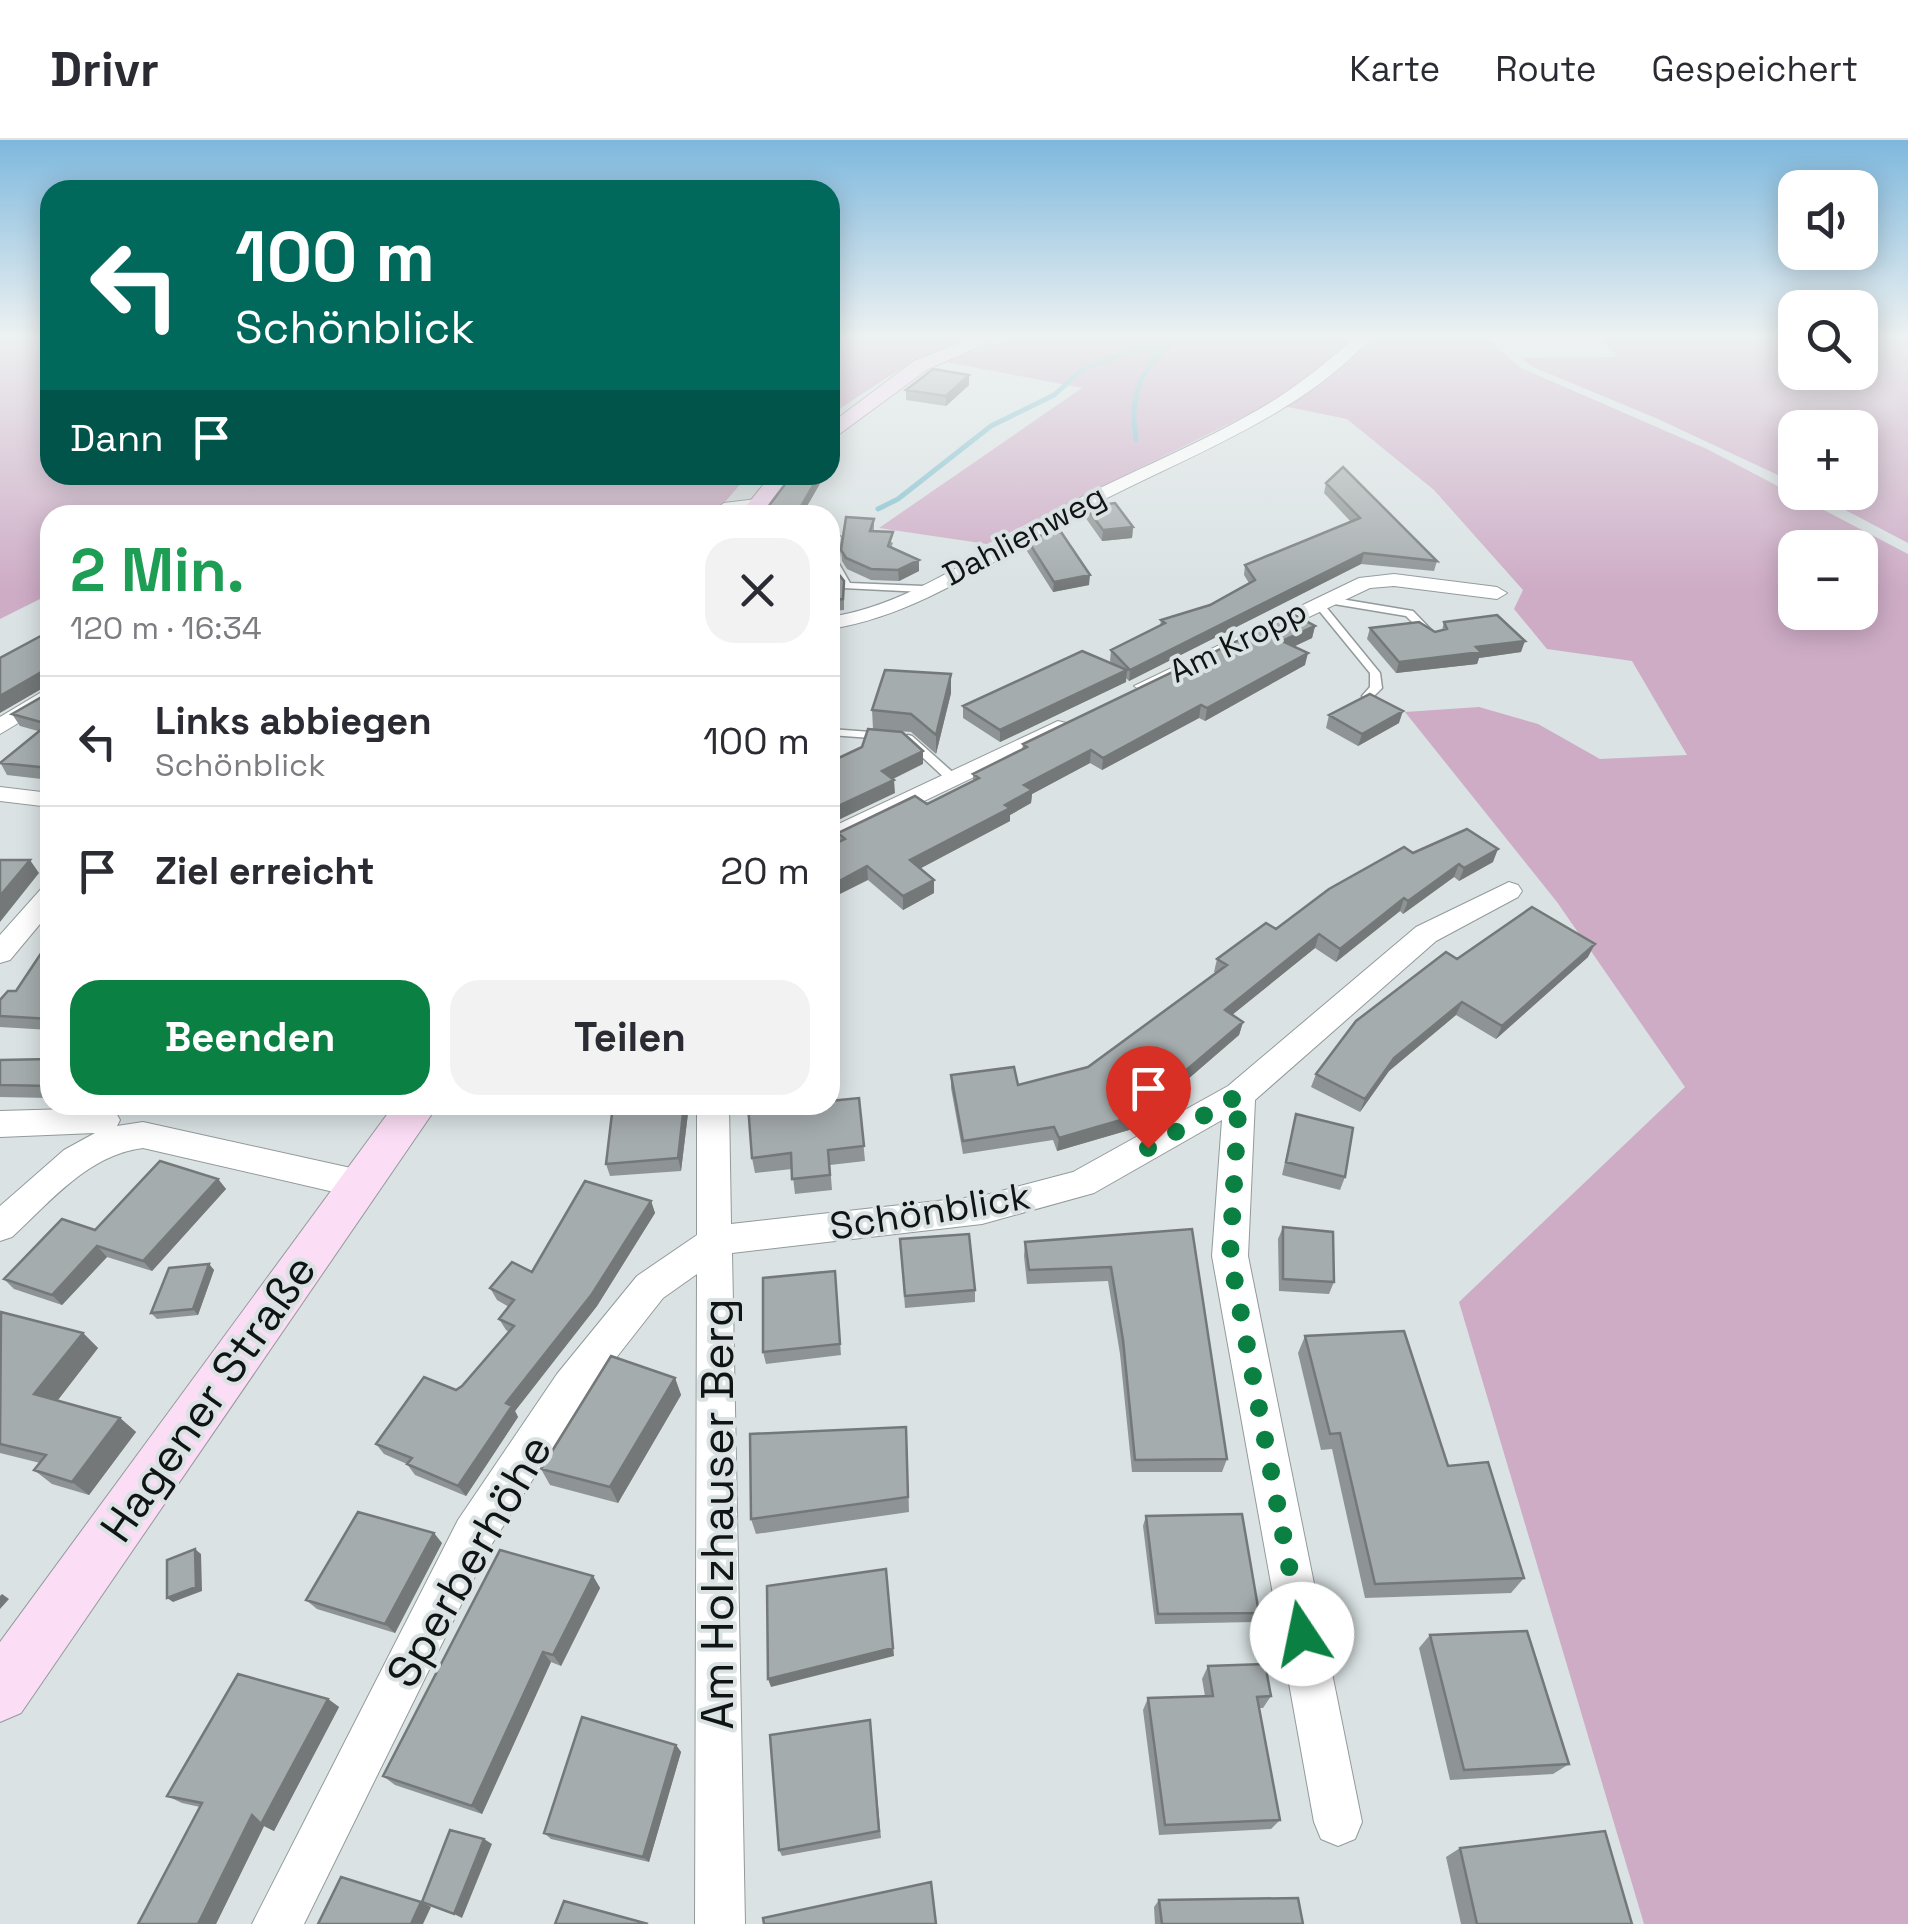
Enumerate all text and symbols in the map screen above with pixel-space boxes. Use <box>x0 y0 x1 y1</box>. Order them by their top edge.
text: Drivr <box>50 39 159 100</box>
text: Karte <box>1349 47 1440 91</box>
text: Route <box>1495 47 1596 91</box>
text: Gespeichert <box>1651 47 1858 91</box>
map controls <box>1778 170 1878 630</box>
button: sound <box>1778 170 1878 270</box>
text: 100 m <box>235 212 435 301</box>
icon: left <box>70 220 200 350</box>
button: search <box>1778 290 1878 390</box>
text: Schönblick <box>235 299 475 356</box>
icon: arrive <box>184 410 239 465</box>
button: + <box>1778 410 1878 510</box>
text: Dann <box>70 414 164 462</box>
street label: Dahlienweg <box>936 476 1112 594</box>
button: − <box>1778 530 1878 630</box>
text: 2 Min. <box>70 532 245 609</box>
button: close <box>705 538 810 643</box>
street label: Am Kropp <box>1163 591 1313 691</box>
text: 120 m · 16:34 <box>70 608 262 648</box>
text: Links abbiegen <box>155 697 432 745</box>
icon: left <box>70 714 125 769</box>
text: 100 m <box>703 717 810 765</box>
text: Schönblick <box>155 745 325 785</box>
icon: arrive <box>70 844 125 899</box>
text: Ziel erreicht <box>155 847 375 895</box>
text: 20 m <box>720 847 810 895</box>
button: Beenden <box>70 980 430 1095</box>
button: Teilen <box>450 980 810 1095</box>
pin <box>1106 1046 1191 1149</box>
icon: arrive <box>1121 1061 1176 1116</box>
street label: Schönblick <box>826 1171 1034 1251</box>
street label: Hagener Straße <box>88 1243 328 1553</box>
street label: Am Holzhauser Berg <box>689 1298 746 1730</box>
street label: Sperberhöhe <box>374 1424 564 1698</box>
position arrow <box>1250 1582 1354 1686</box>

